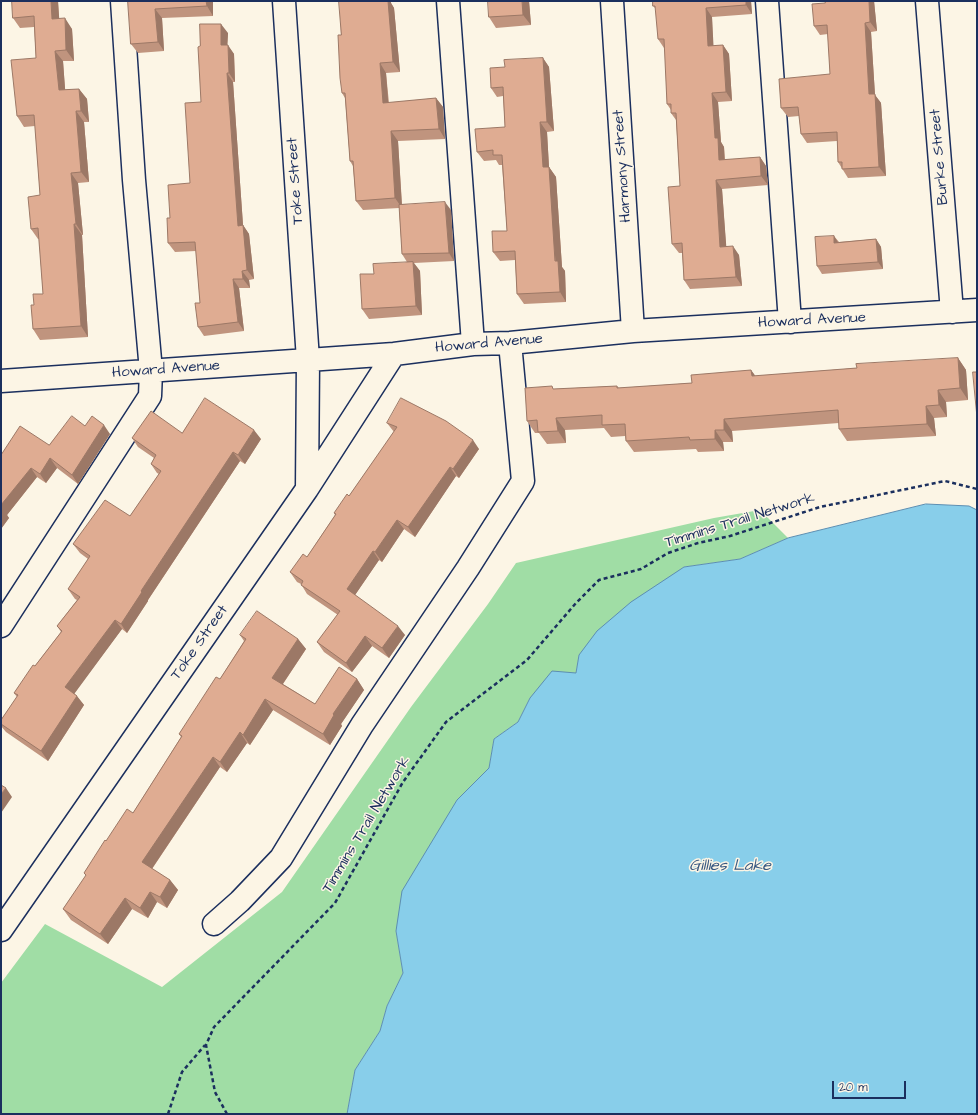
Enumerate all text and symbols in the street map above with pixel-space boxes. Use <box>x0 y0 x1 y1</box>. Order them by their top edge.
street label: Burke Street <box>927 108 953 206</box>
street label: Harmony Street <box>610 109 636 223</box>
street label: Toke Street <box>284 137 308 225</box>
street label: Howard Avenue <box>758 309 866 333</box>
street label: Howard Avenue <box>434 330 544 358</box>
street label: Howard Avenue <box>112 357 220 383</box>
street label: Timmins Trail Network <box>663 490 817 552</box>
street label: Toke Street <box>168 602 232 684</box>
street label: Timmins Trail Network <box>319 754 415 896</box>
water label: Gillies Lake <box>689 857 771 877</box>
scale bar <box>834 1073 908 1099</box>
text: 20 m <box>839 1079 868 1096</box>

